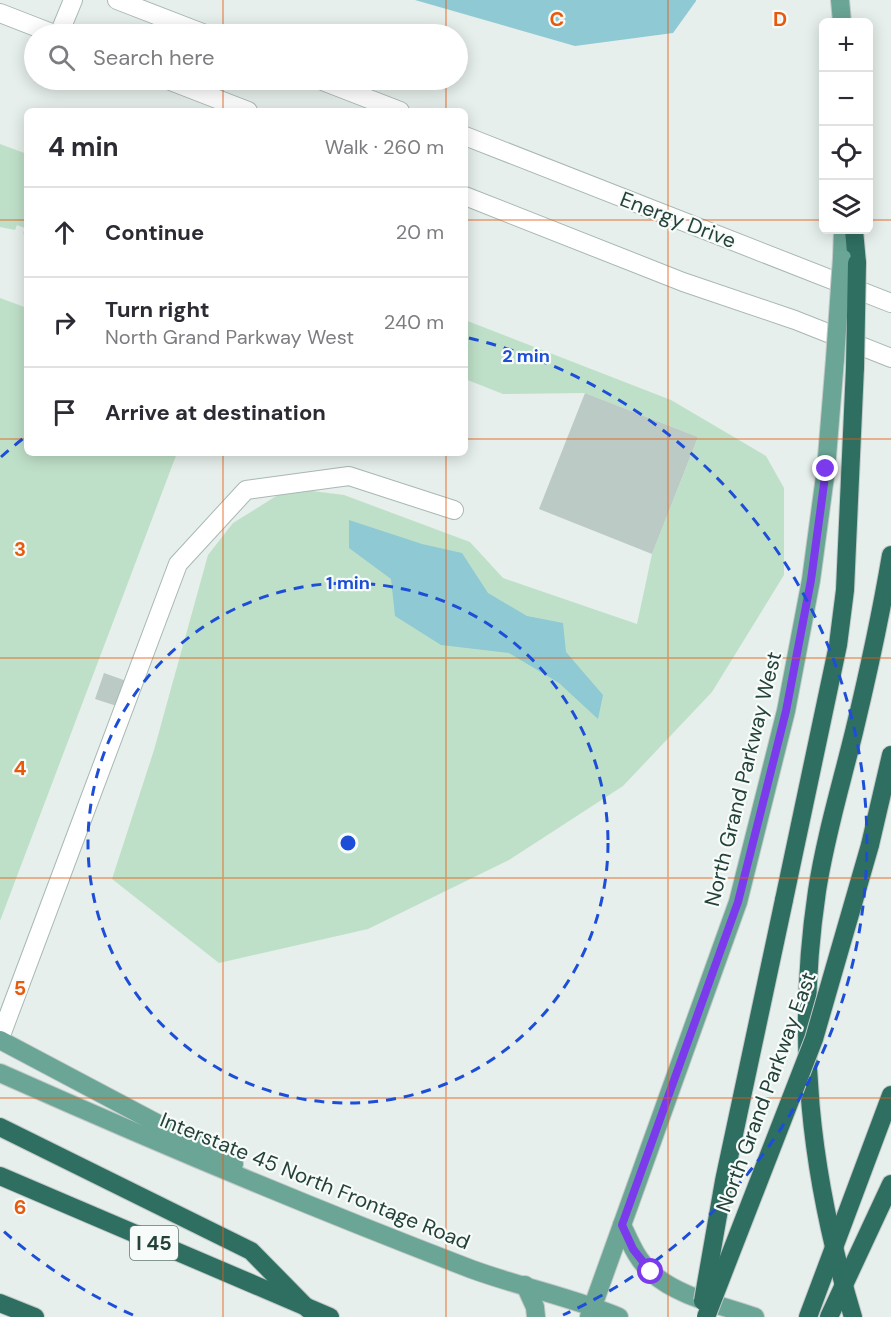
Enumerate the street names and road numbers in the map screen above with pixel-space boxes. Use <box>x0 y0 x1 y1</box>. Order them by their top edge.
street label: Energy Drive <box>616 185 740 255</box>
street label: North Grand Parkway West <box>698 649 788 909</box>
street label: North Grand Parkway East <box>709 968 823 1216</box>
street label: Interstate 45 North Frontage Road <box>156 1106 474 1256</box>
road number: I 45 <box>130 1226 178 1260</box>

